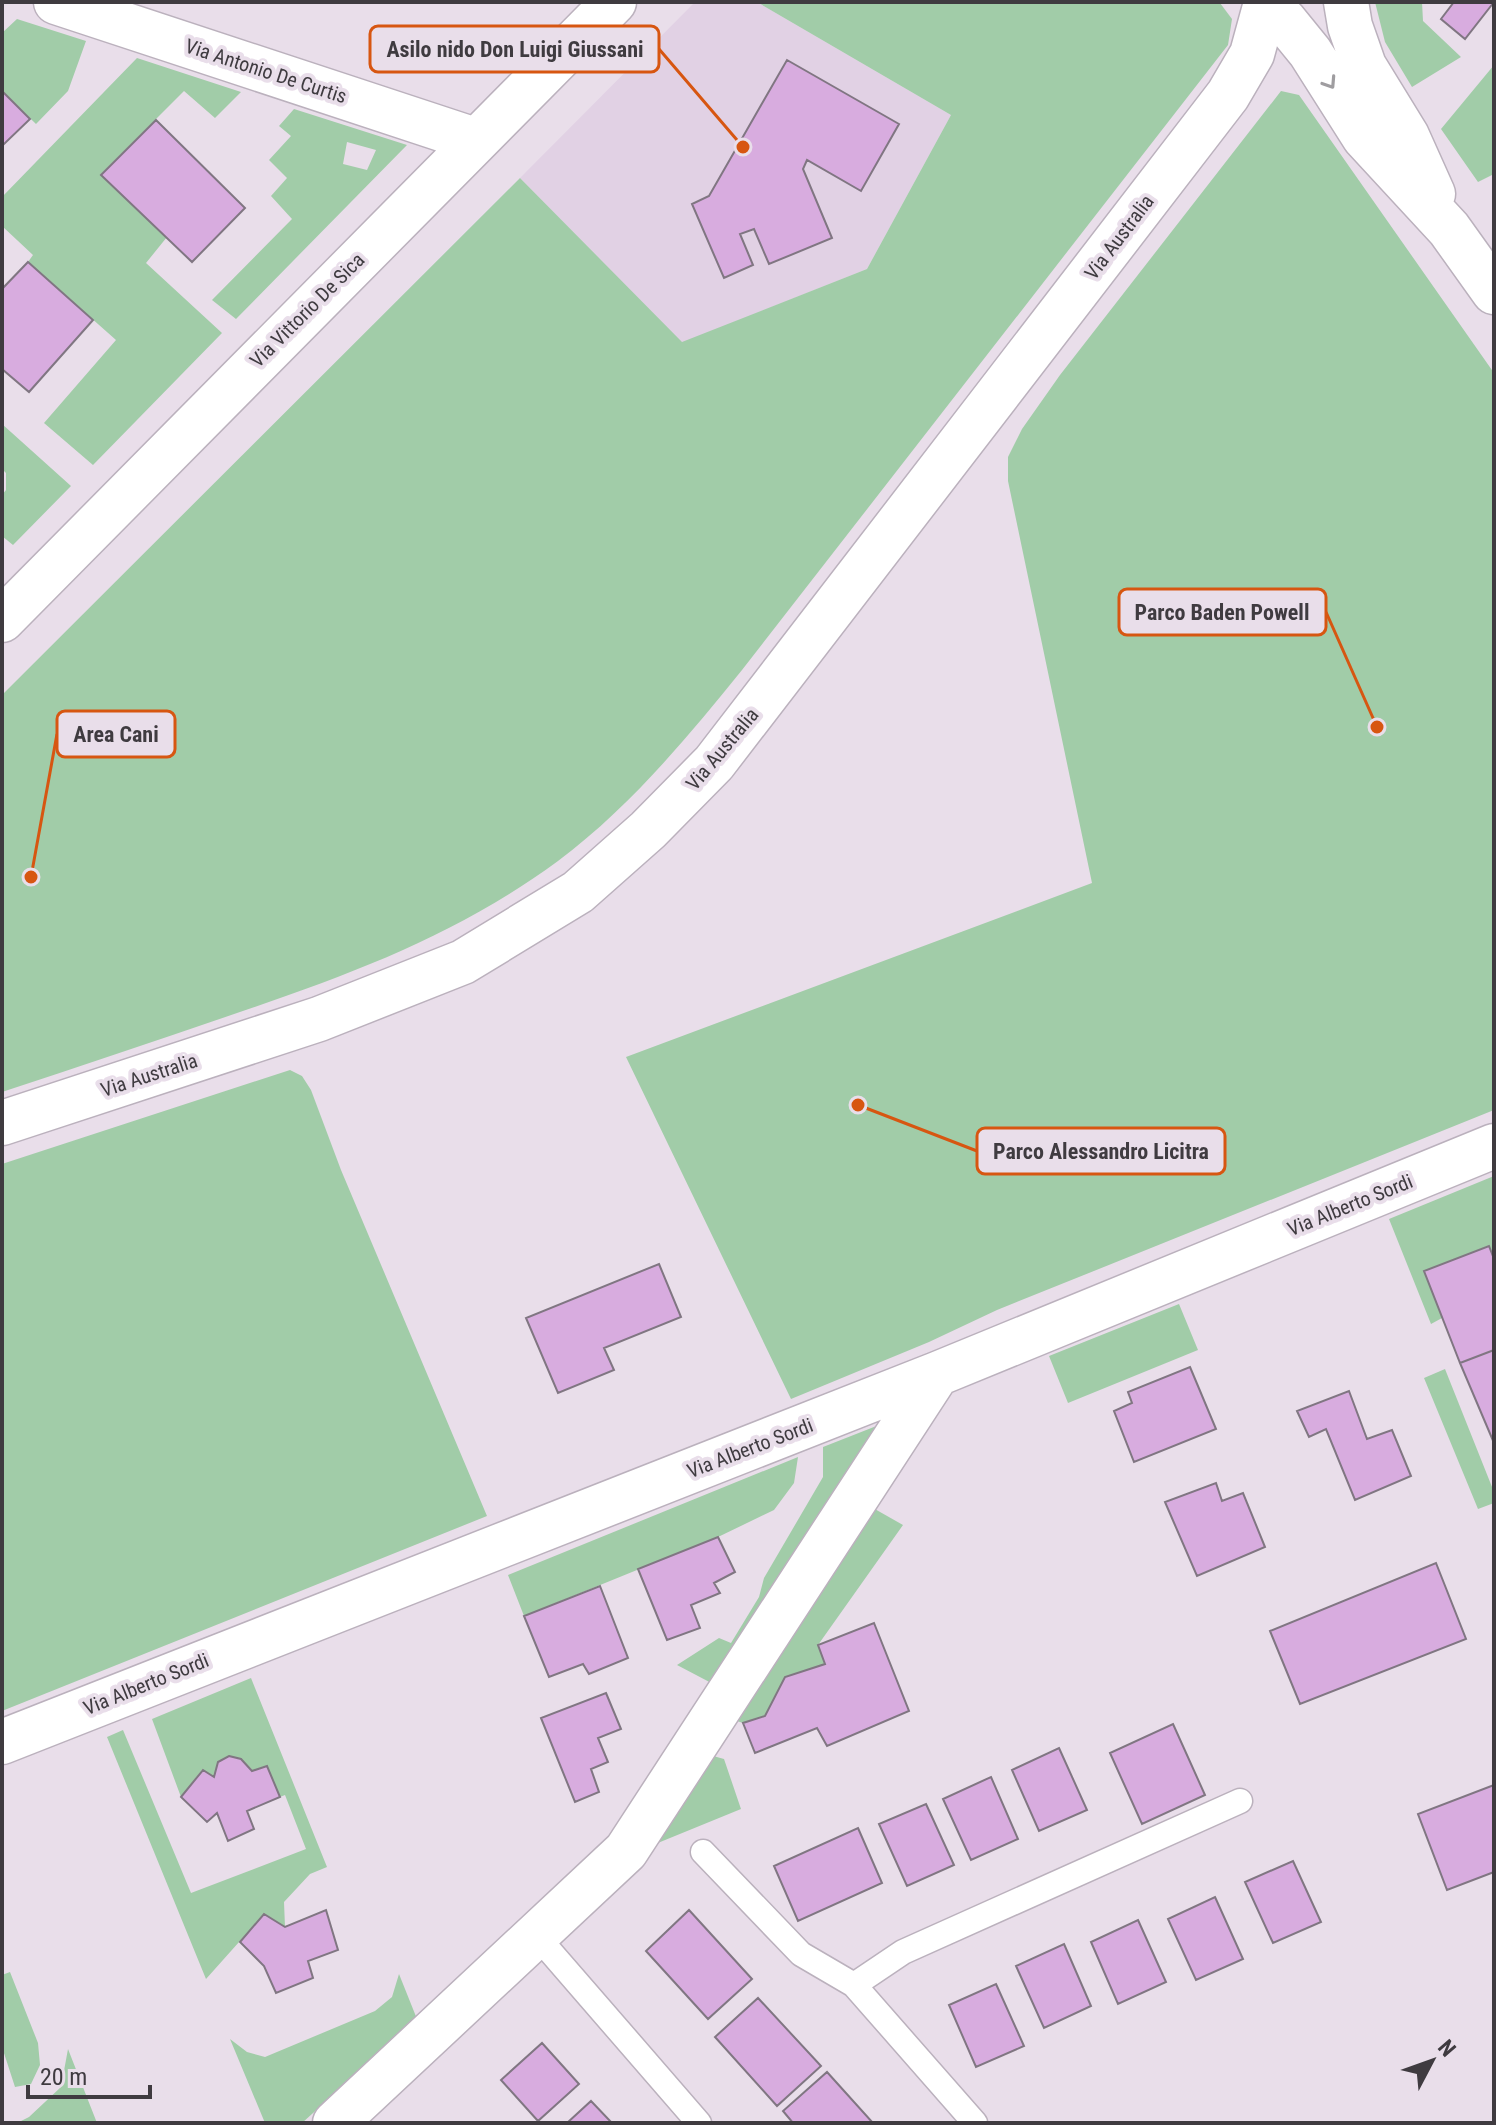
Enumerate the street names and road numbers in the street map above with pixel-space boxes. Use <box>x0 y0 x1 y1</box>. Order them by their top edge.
street label: Via Antonio De Curtis <box>182 34 350 108</box>
street label: Via Australia <box>1079 190 1159 284</box>
street label: Via Vittorio De Sica <box>245 248 369 372</box>
street label: Via Australia <box>681 703 763 795</box>
street label: Via Australia <box>98 1048 200 1102</box>
street label: Via Alberto Sordi <box>1284 1169 1416 1241</box>
street label: Via Alberto Sordi <box>684 1413 816 1483</box>
street label: Via Alberto Sordi <box>80 1648 212 1720</box>

